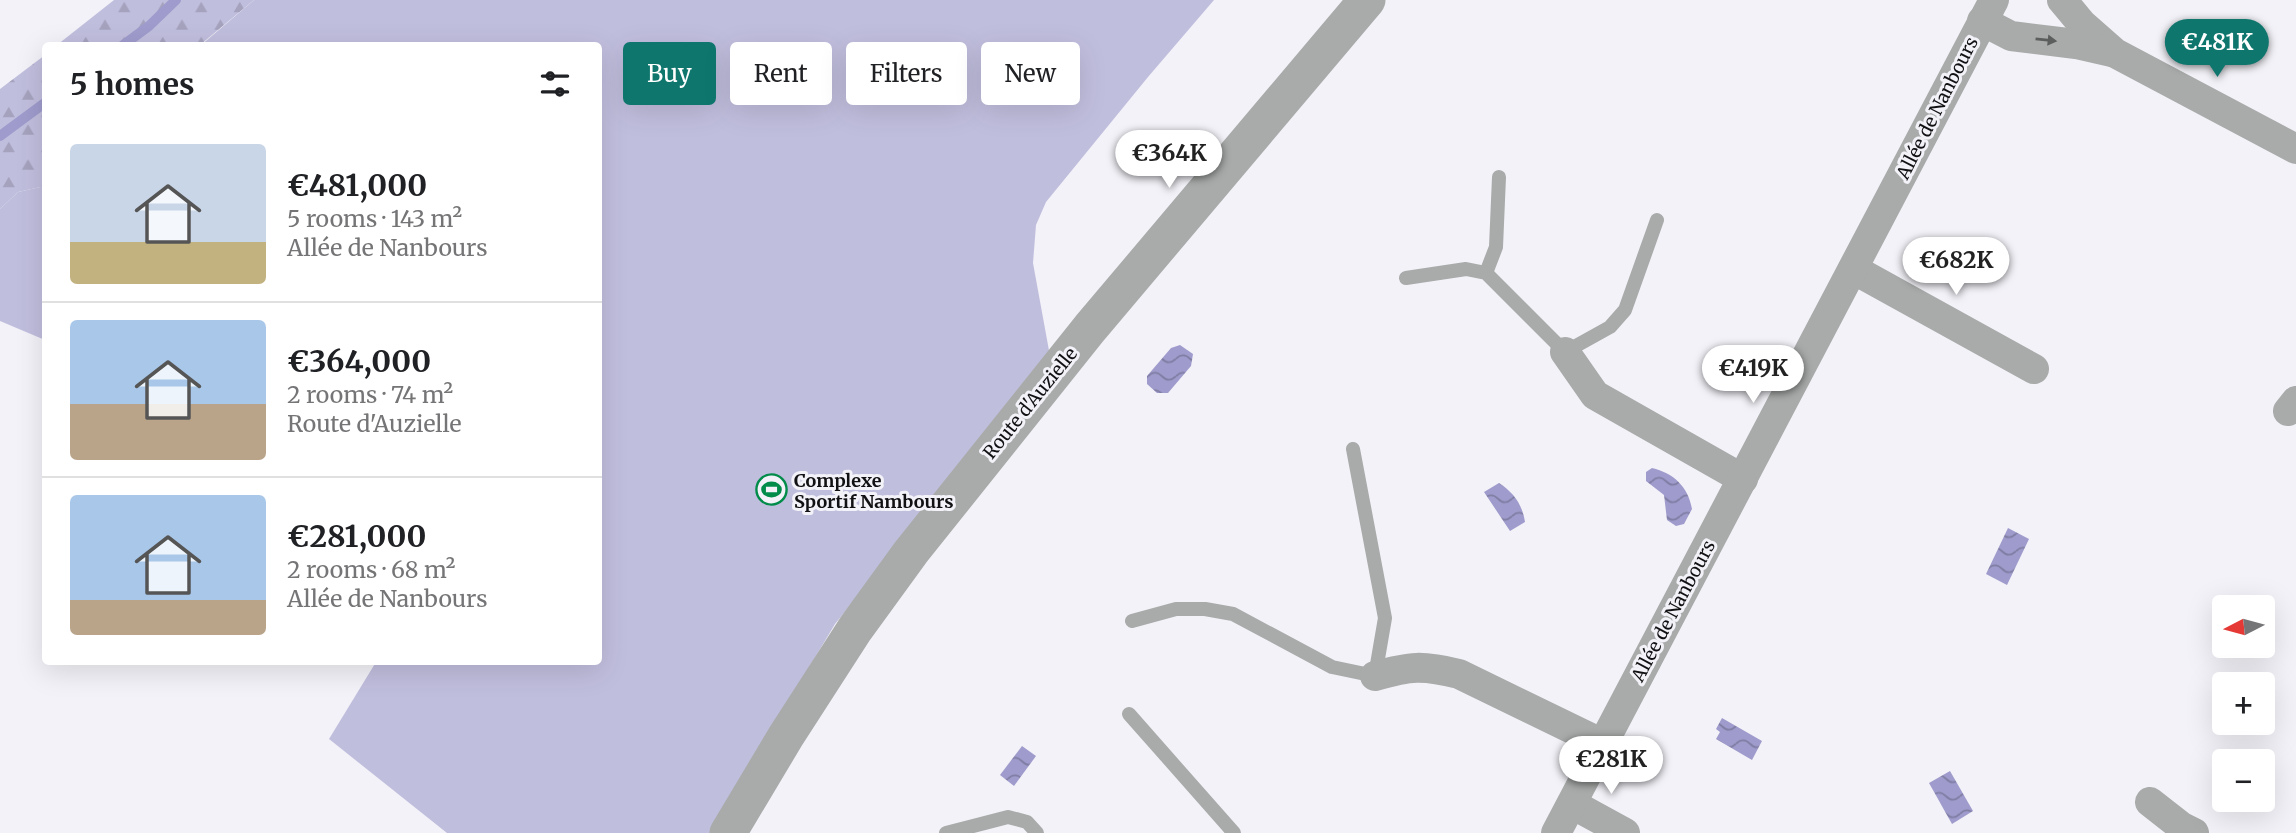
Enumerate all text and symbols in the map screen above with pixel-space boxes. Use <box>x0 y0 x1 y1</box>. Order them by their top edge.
pin: €481K <box>2168 20 2266 79</box>
text: €481K <box>2181 27 2253 56</box>
street label: Allée de Nanbours <box>1891 33 1983 184</box>
one-way arrow <box>2036 35 2058 46</box>
chip: Buy <box>623 42 716 105</box>
chip: Rent <box>730 42 832 105</box>
chip: Filters <box>846 42 967 105</box>
chip: New <box>981 42 1080 105</box>
text: 5 homes <box>70 65 195 103</box>
icon: filters <box>536 65 574 103</box>
pin: €364K <box>1120 130 1218 190</box>
text: €364K <box>1131 138 1207 167</box>
text: €481,000 <box>287 166 427 204</box>
icon: home <box>126 172 210 256</box>
text: 5 rooms · 143 m² <box>287 204 462 233</box>
text: Allée de Nanbours <box>287 233 487 262</box>
pin: €682K <box>1907 238 2005 297</box>
text: €682K <box>1918 245 1994 274</box>
text: €364,000 <box>287 342 431 380</box>
street label: Route d'Auzielle <box>978 343 1082 463</box>
pin: €419K <box>1704 346 1802 405</box>
icon: home <box>126 348 210 432</box>
text: €419K <box>1718 353 1788 382</box>
text: 2 rooms · 74 m² <box>287 380 453 409</box>
text: Route d'Auzielle <box>287 409 462 438</box>
place label: Complexe Sportif Nambours <box>794 469 953 513</box>
sports icon: Complexe Sportif Nambours <box>754 473 788 507</box>
text: €281,000 <box>287 517 426 555</box>
icon: home <box>126 523 210 607</box>
street label: Allée de Nanbours <box>1626 536 1720 687</box>
text: 2 rooms · 68 m² <box>287 555 455 584</box>
text: Allée de Nanbours <box>287 584 487 613</box>
north arrow <box>2212 595 2275 658</box>
map controls <box>2212 595 2275 812</box>
button: + <box>2212 672 2275 735</box>
pin: €281K <box>1562 736 1660 796</box>
text: €281K <box>1575 744 1647 773</box>
button: − <box>2212 749 2275 812</box>

